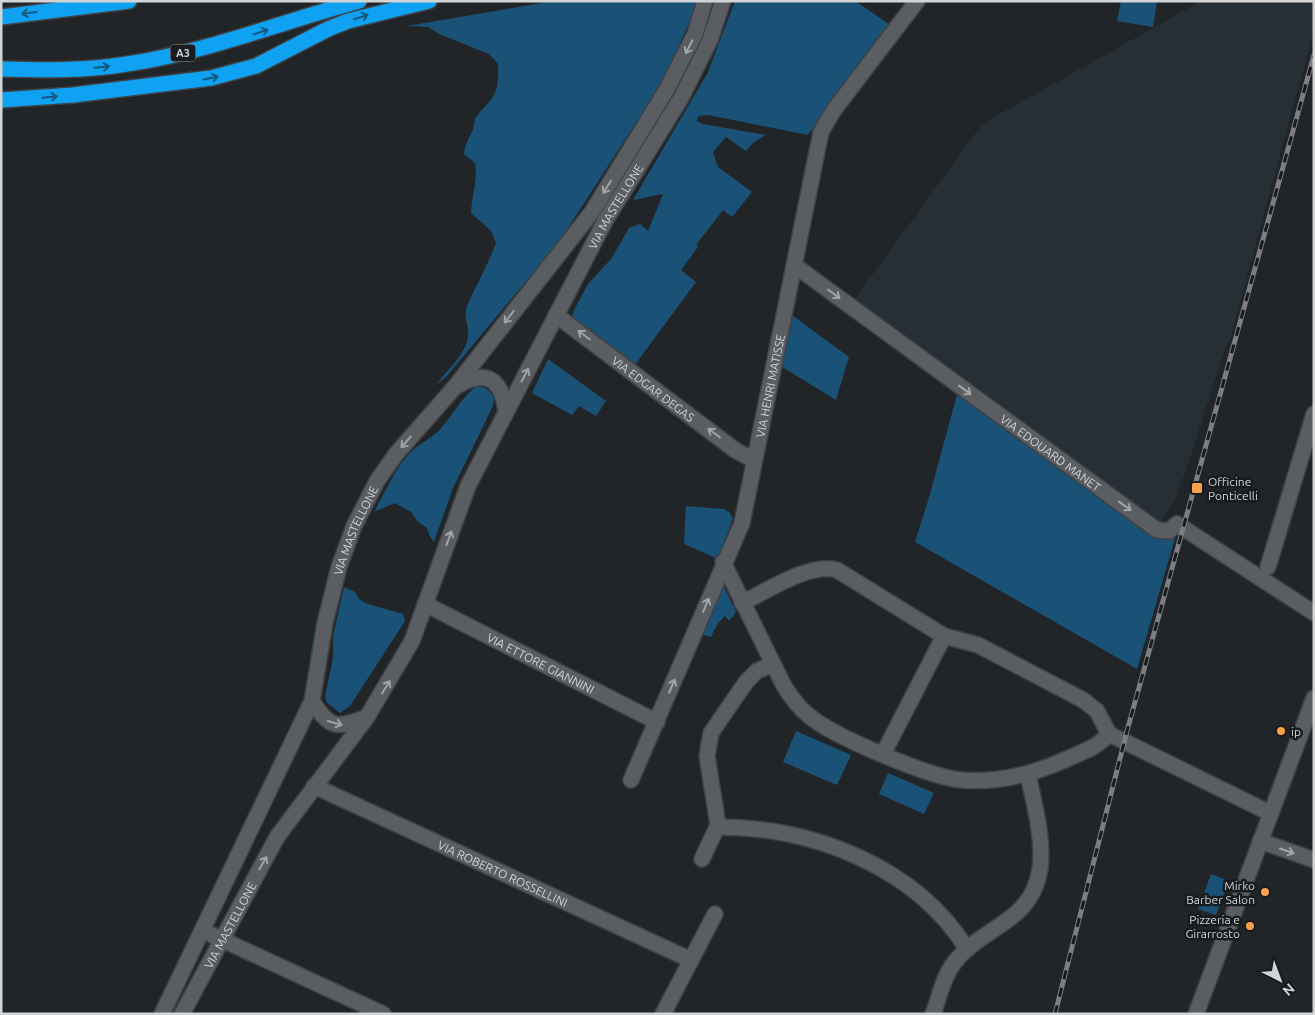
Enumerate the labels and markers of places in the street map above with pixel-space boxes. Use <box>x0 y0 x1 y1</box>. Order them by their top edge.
place label: Officine Ponticelli <box>1208 475 1258 502</box>
marker: Officine Ponticelli <box>1190 481 1204 495</box>
marker: ip <box>1275 725 1287 737</box>
place label: ip <box>1291 725 1301 738</box>
place label: Mirko Barber Salon <box>1186 879 1255 906</box>
marker: Mirko Barber Salon <box>1259 886 1271 898</box>
place label: Pizzeria e Girarrosto <box>1185 913 1240 940</box>
marker: Pizzeria e Girarrosto <box>1244 920 1256 932</box>

